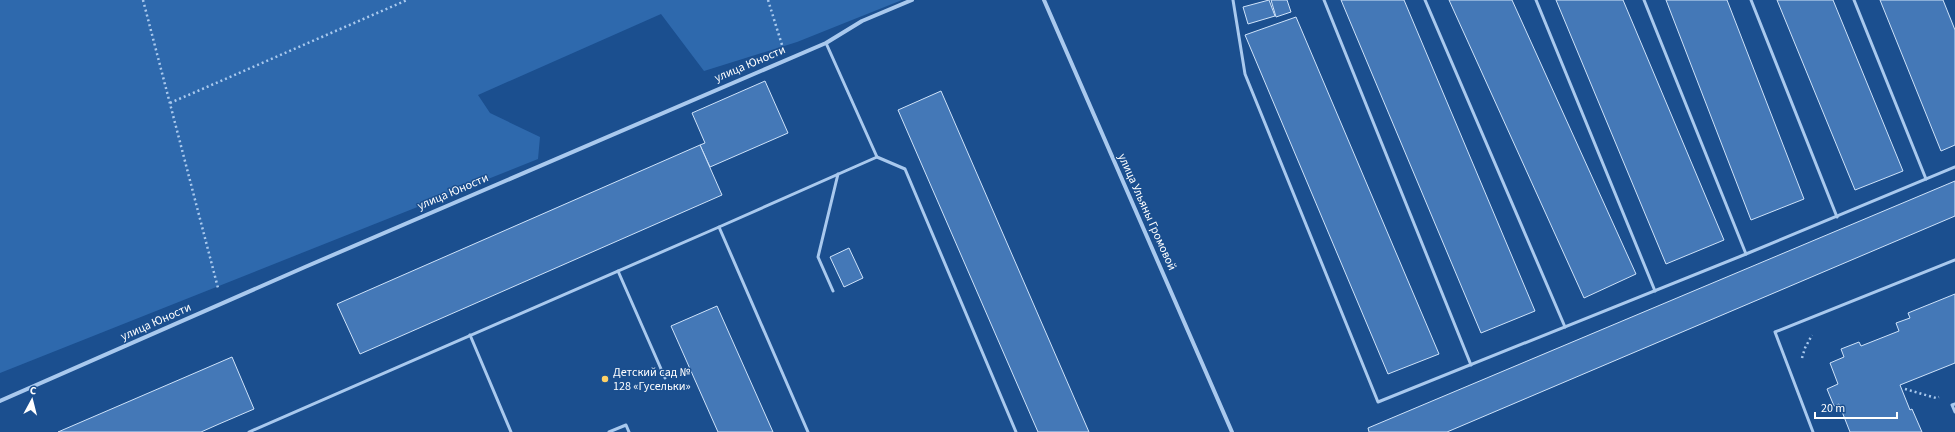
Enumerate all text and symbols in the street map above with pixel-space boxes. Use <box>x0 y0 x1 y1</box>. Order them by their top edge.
street label: улица Юности <box>712 41 788 87</box>
street label: улица Ульяны Громовой <box>1113 151 1181 273</box>
street label: улица Юности <box>415 169 491 215</box>
street label: улица Юности <box>118 299 194 345</box>
place label: Детский сад № 128 «Гусельки» <box>613 364 691 395</box>
marker: Детский сад № 128 «Гусельки» <box>600 374 610 384</box>
north arrow <box>12 380 52 420</box>
text: С <box>29 383 38 398</box>
scale bar <box>1815 394 1897 420</box>
text: 20 m <box>1821 400 1845 417</box>

